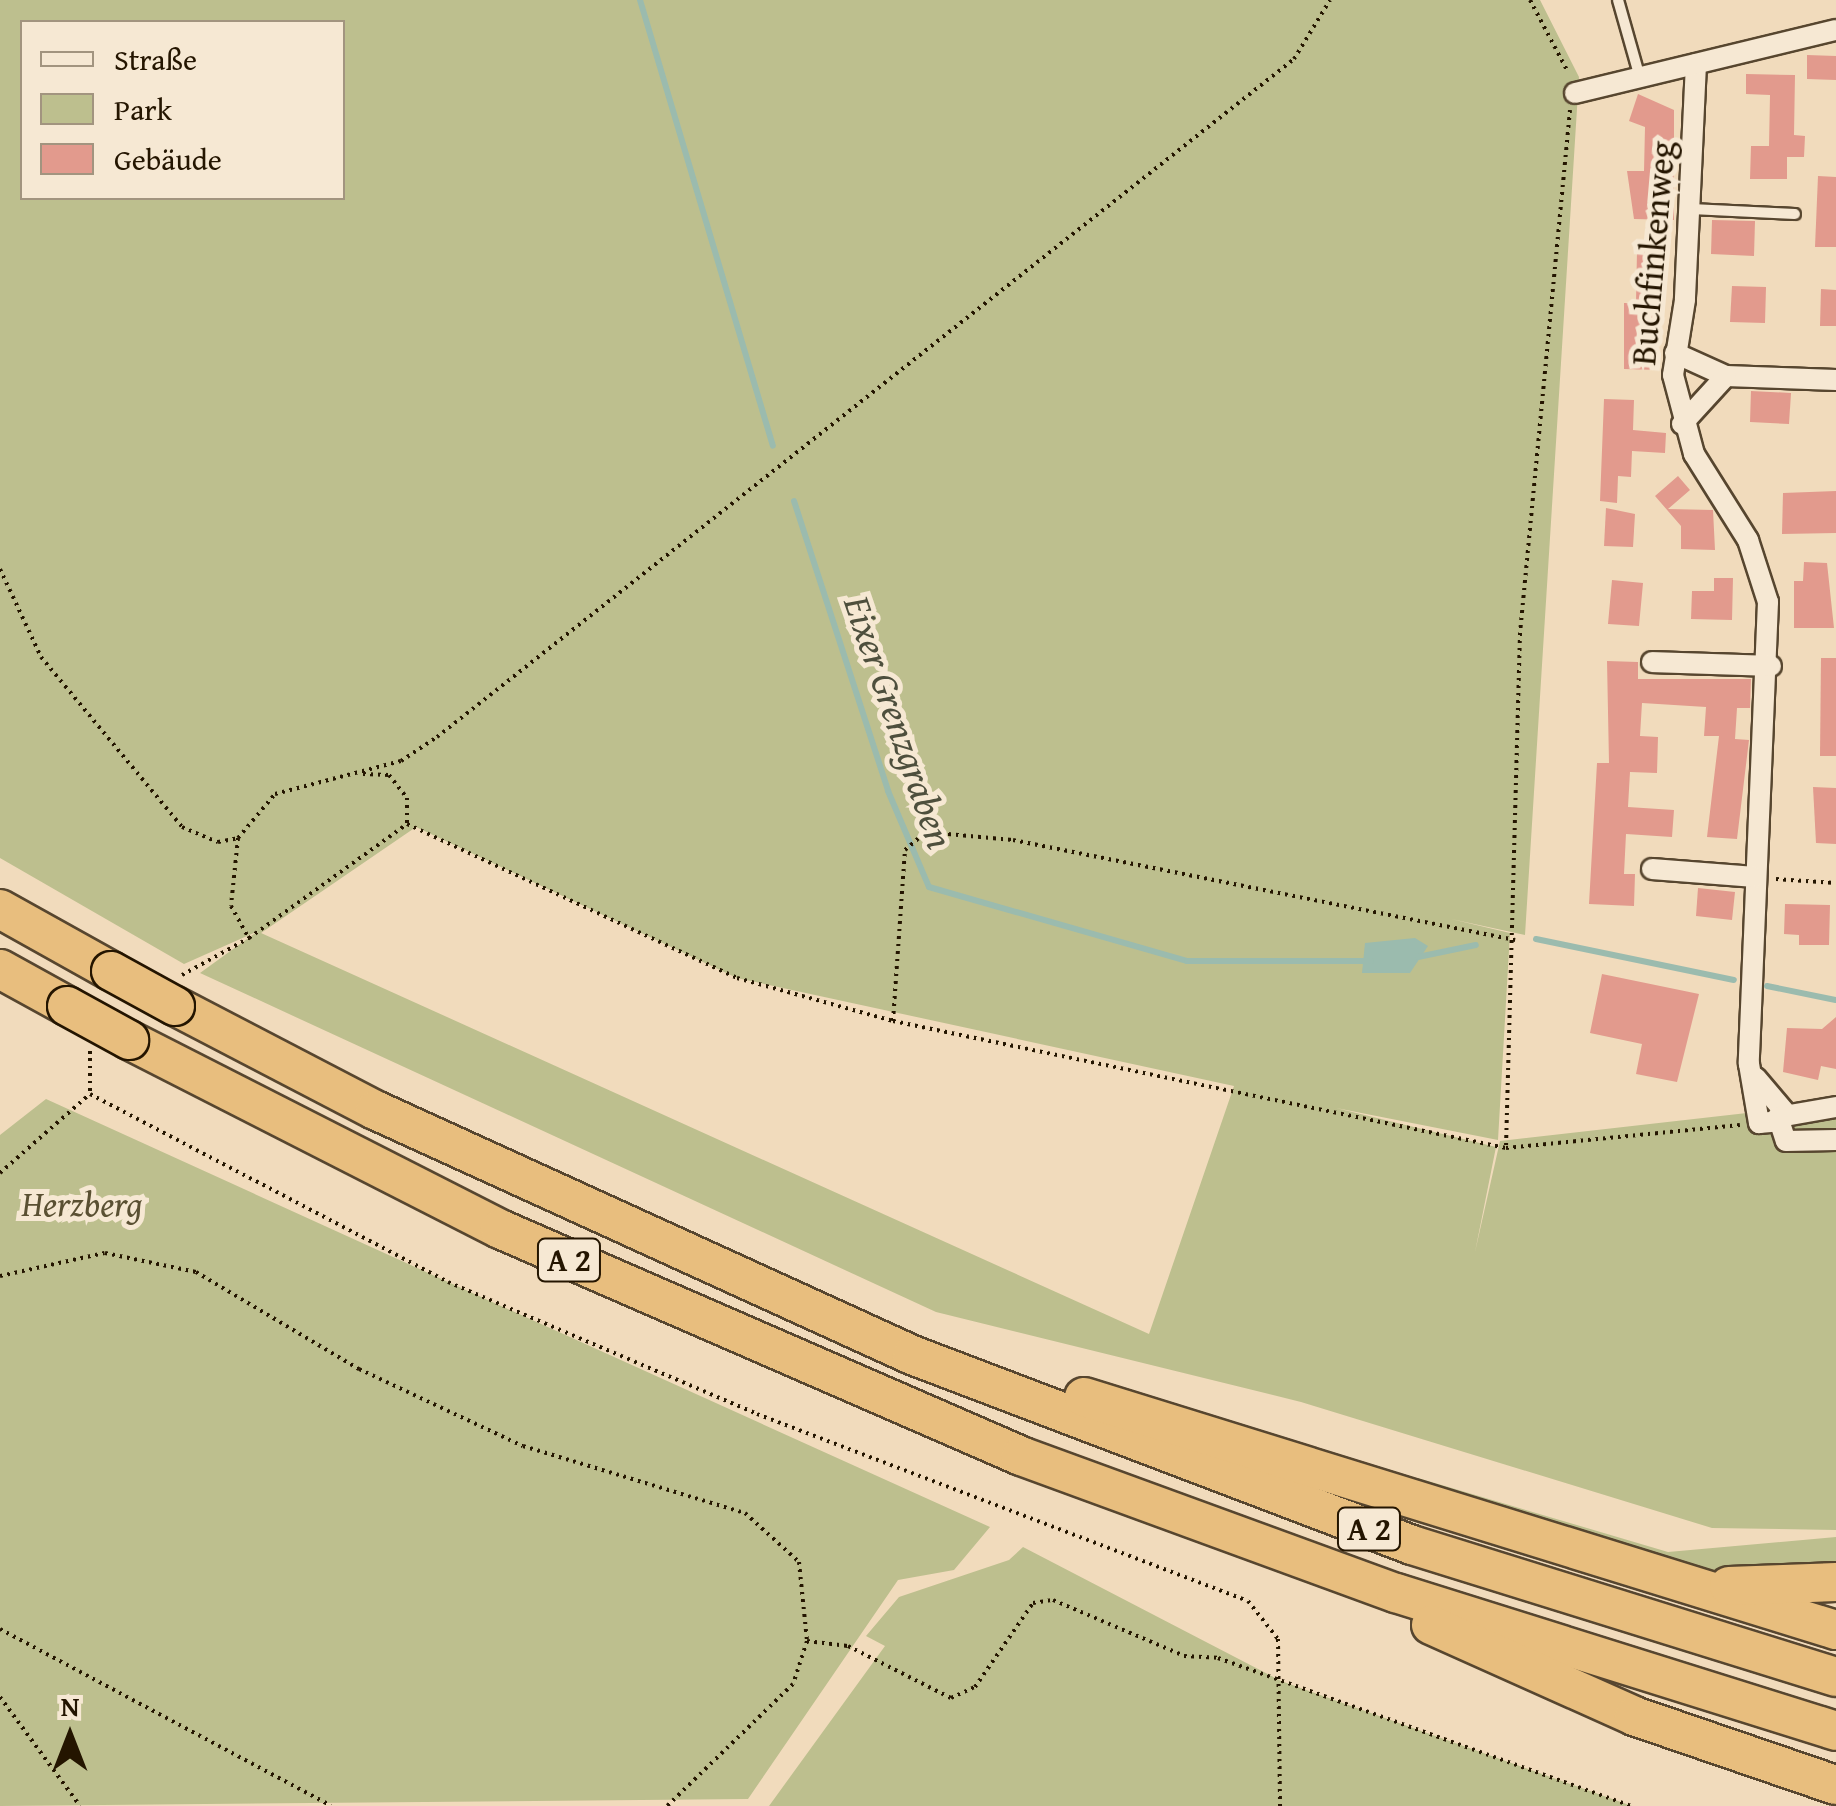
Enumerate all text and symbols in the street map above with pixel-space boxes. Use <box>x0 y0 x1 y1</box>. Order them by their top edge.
legend <box>20 20 345 200</box>
text: Straße <box>114 37 197 81</box>
text: Park <box>114 87 172 131</box>
text: Gebäude <box>114 137 222 181</box>
street label: Buchfinkenweg <box>1622 139 1684 367</box>
water label: Eixer Grenzgraben <box>834 590 964 854</box>
park label: Herzberg <box>22 1183 142 1225</box>
road number: A 2 <box>536 1233 602 1287</box>
road number: A 2 <box>1336 1502 1402 1556</box>
text: N <box>61 1685 79 1726</box>
north arrow <box>20 1686 120 1786</box>

